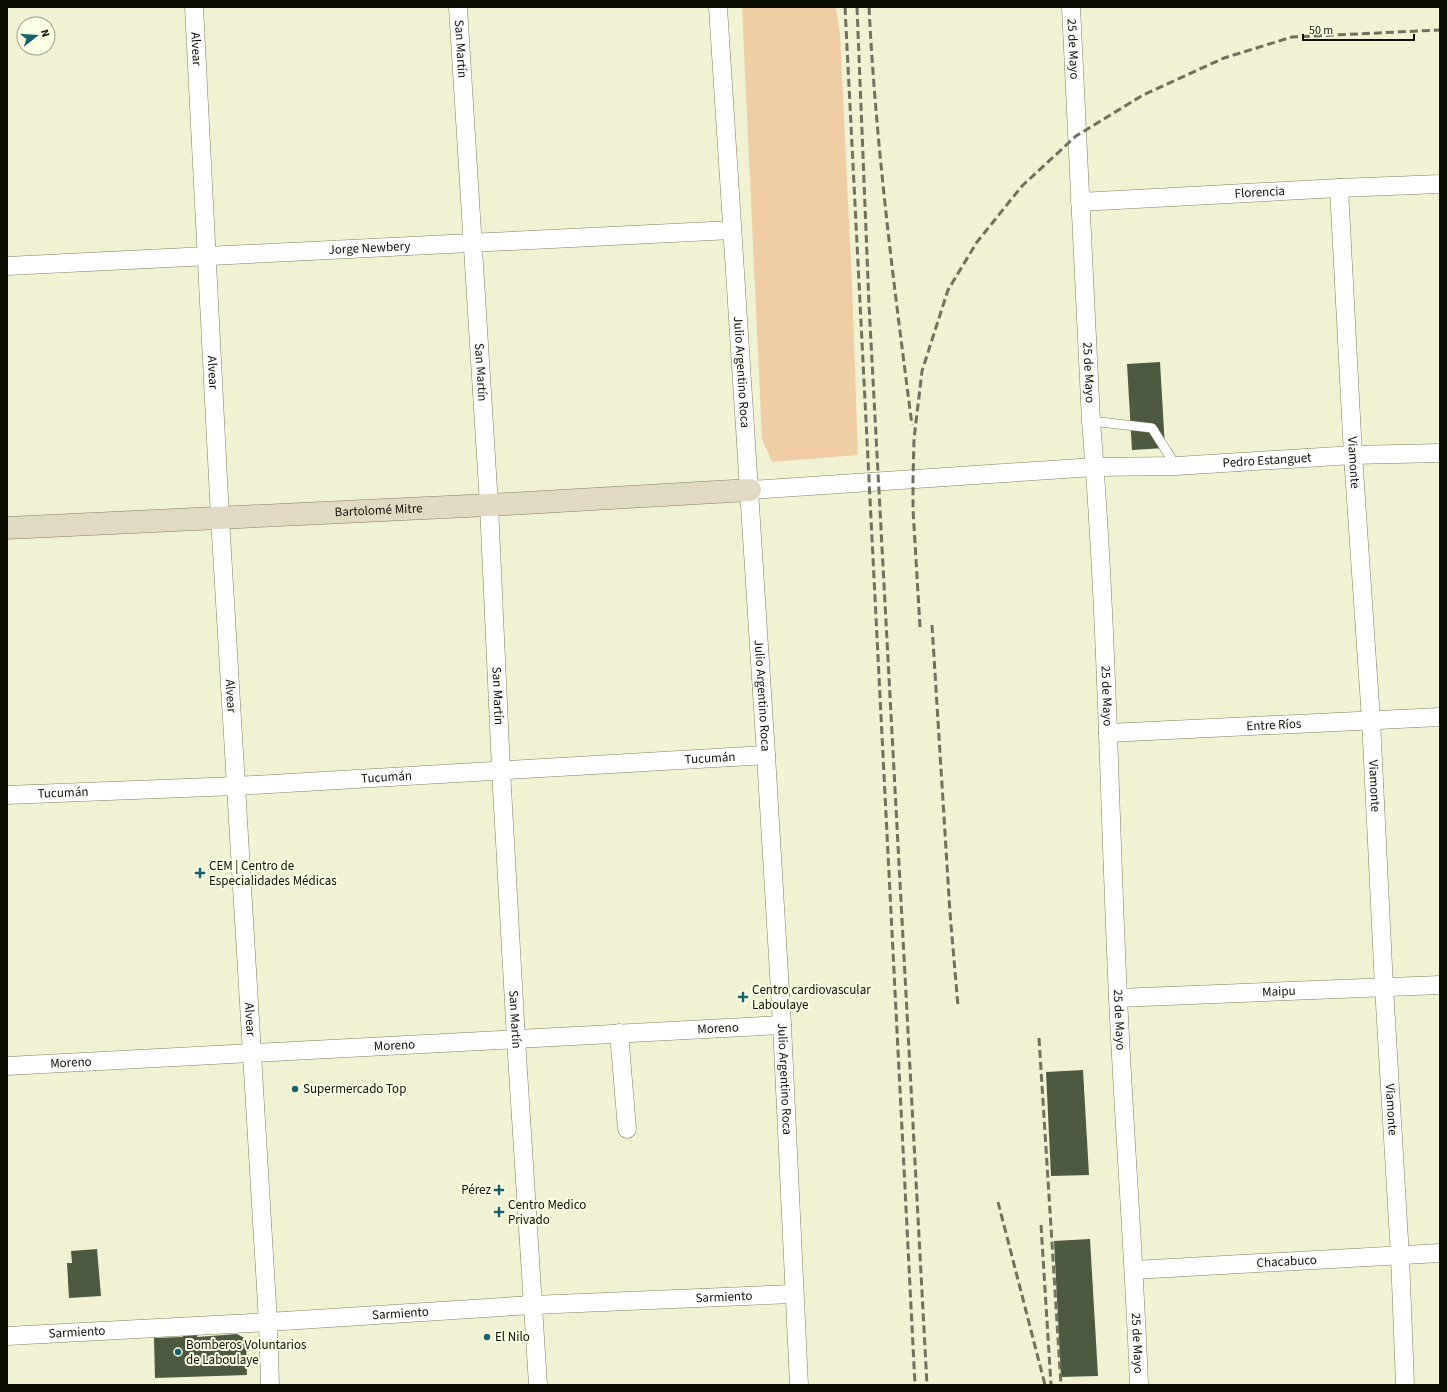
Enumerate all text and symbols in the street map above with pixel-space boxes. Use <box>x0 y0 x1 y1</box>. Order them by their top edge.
north arrow <box>16 16 56 56</box>
scale bar <box>1303 16 1414 42</box>
street label: 25 de Mayo <box>1063 18 1083 80</box>
street label: San Martín <box>450 19 471 79</box>
text: 50 m <box>1309 22 1333 39</box>
text: N <box>37 28 53 39</box>
street label: Alvear <box>186 32 206 67</box>
street label: Florencia <box>1234 182 1285 203</box>
street label: Jorge Newbery <box>328 237 411 259</box>
street label: Julio Argentino Roca <box>729 316 754 429</box>
street label: 25 de Mayo <box>1078 342 1099 403</box>
street label: San Martín <box>470 343 492 402</box>
street label: Alvear <box>203 355 222 390</box>
street label: Viamonte <box>1343 436 1364 489</box>
street label: Pedro Estanguet <box>1222 449 1313 472</box>
street label: Bartolomé Mitre <box>334 499 423 521</box>
street label: Julio Argentino Roca <box>750 639 775 752</box>
street label: 25 de Mayo <box>1096 665 1117 727</box>
street label: San Martín <box>487 666 508 725</box>
street label: Alvear <box>221 679 241 714</box>
street label: Entre Ríos <box>1246 715 1302 735</box>
street label: Tucumán <box>684 748 736 769</box>
street label: Viamonte <box>1364 759 1384 812</box>
street label: Tucumán <box>361 767 413 788</box>
street label: Tucumán <box>37 783 89 803</box>
place label: CEM | Centro de Especialidades Médicas <box>209 857 337 890</box>
marker: CEM | Centro de Especialidades Médicas <box>194 867 206 879</box>
place label: Centro cardiovascular Laboulaye <box>752 981 871 1014</box>
street label: Maipu <box>1262 982 1296 1001</box>
street label: 25 de Mayo <box>1109 989 1130 1051</box>
street label: San Martín <box>504 990 526 1049</box>
marker: Centro cardiovascular Laboulaye <box>737 991 749 1003</box>
street label: Alvear <box>240 1002 260 1037</box>
street label: Moreno <box>697 1018 739 1038</box>
street label: Julio Argentino Roca <box>773 1023 796 1135</box>
street label: Moreno <box>373 1035 416 1056</box>
street label: Moreno <box>50 1053 92 1073</box>
place label: Supermercado Top <box>303 1080 406 1098</box>
street label: Viamonte <box>1381 1083 1402 1136</box>
marker: Supermercado Top <box>290 1084 300 1094</box>
place label: Pérez <box>461 1181 491 1199</box>
marker: Pérez <box>494 1185 504 1195</box>
place label: Centro Medico Privado <box>508 1196 586 1229</box>
marker: Centro Medico Privado <box>493 1206 505 1218</box>
street label: Chacabuco <box>1256 1251 1317 1272</box>
street label: Sarmiento <box>695 1287 753 1307</box>
street label: Sarmiento <box>371 1303 429 1324</box>
street label: 25 de Mayo <box>1127 1312 1148 1374</box>
street label: Sarmiento <box>48 1322 106 1343</box>
place label: El Nilo <box>495 1328 530 1346</box>
marker: El Nilo <box>482 1332 492 1342</box>
place label: Bomberos Voluntarios de Laboulaye <box>186 1336 307 1369</box>
marker: Bomberos Voluntarios de Laboulaye <box>173 1347 183 1357</box>

